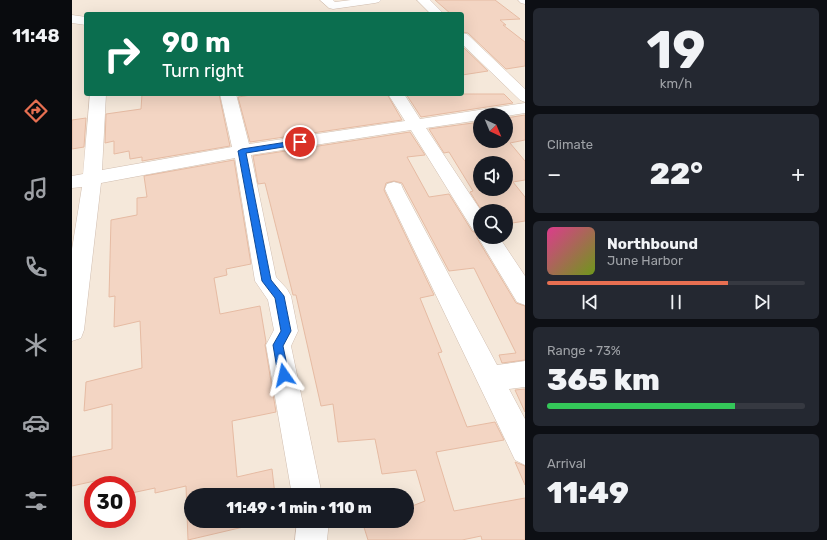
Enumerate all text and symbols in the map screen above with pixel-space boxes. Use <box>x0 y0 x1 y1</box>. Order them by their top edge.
text: 19 <box>646 19 706 81</box>
text: 11:48 <box>12 25 60 47</box>
text: 90 m <box>162 26 231 59</box>
icon: right <box>96 28 148 80</box>
text: Turn right <box>162 60 244 82</box>
text: km/h <box>660 76 692 91</box>
icon: directions <box>22 97 50 125</box>
north arrow <box>473 108 513 148</box>
map controls <box>473 108 513 244</box>
pin <box>283 125 317 159</box>
icon: arrive <box>289 131 311 153</box>
text: Climate <box>547 137 593 152</box>
button: sound <box>473 156 513 196</box>
text: 22° <box>650 156 703 192</box>
text: − <box>547 161 561 188</box>
text: + <box>791 161 805 188</box>
icon: music <box>22 175 50 203</box>
button: search <box>473 204 513 244</box>
text: Northbound <box>607 235 698 253</box>
icon: phone <box>22 253 50 281</box>
text: June Harbor <box>607 253 683 268</box>
icon: previous <box>579 291 601 313</box>
icon: pause <box>665 291 687 313</box>
icon: next <box>751 291 773 313</box>
icon: climate <box>22 331 50 359</box>
text: Range · 73% <box>547 343 621 358</box>
position arrow <box>263 354 305 396</box>
text: 365 km <box>547 362 660 398</box>
icon: car <box>22 409 50 437</box>
text: Arrival <box>547 456 586 471</box>
text: 11:49 <box>547 475 629 511</box>
speed limit sign: 30 <box>84 476 136 528</box>
icon: filters <box>22 487 50 515</box>
text: 11:49 · 1 min · 110 m <box>226 499 372 517</box>

